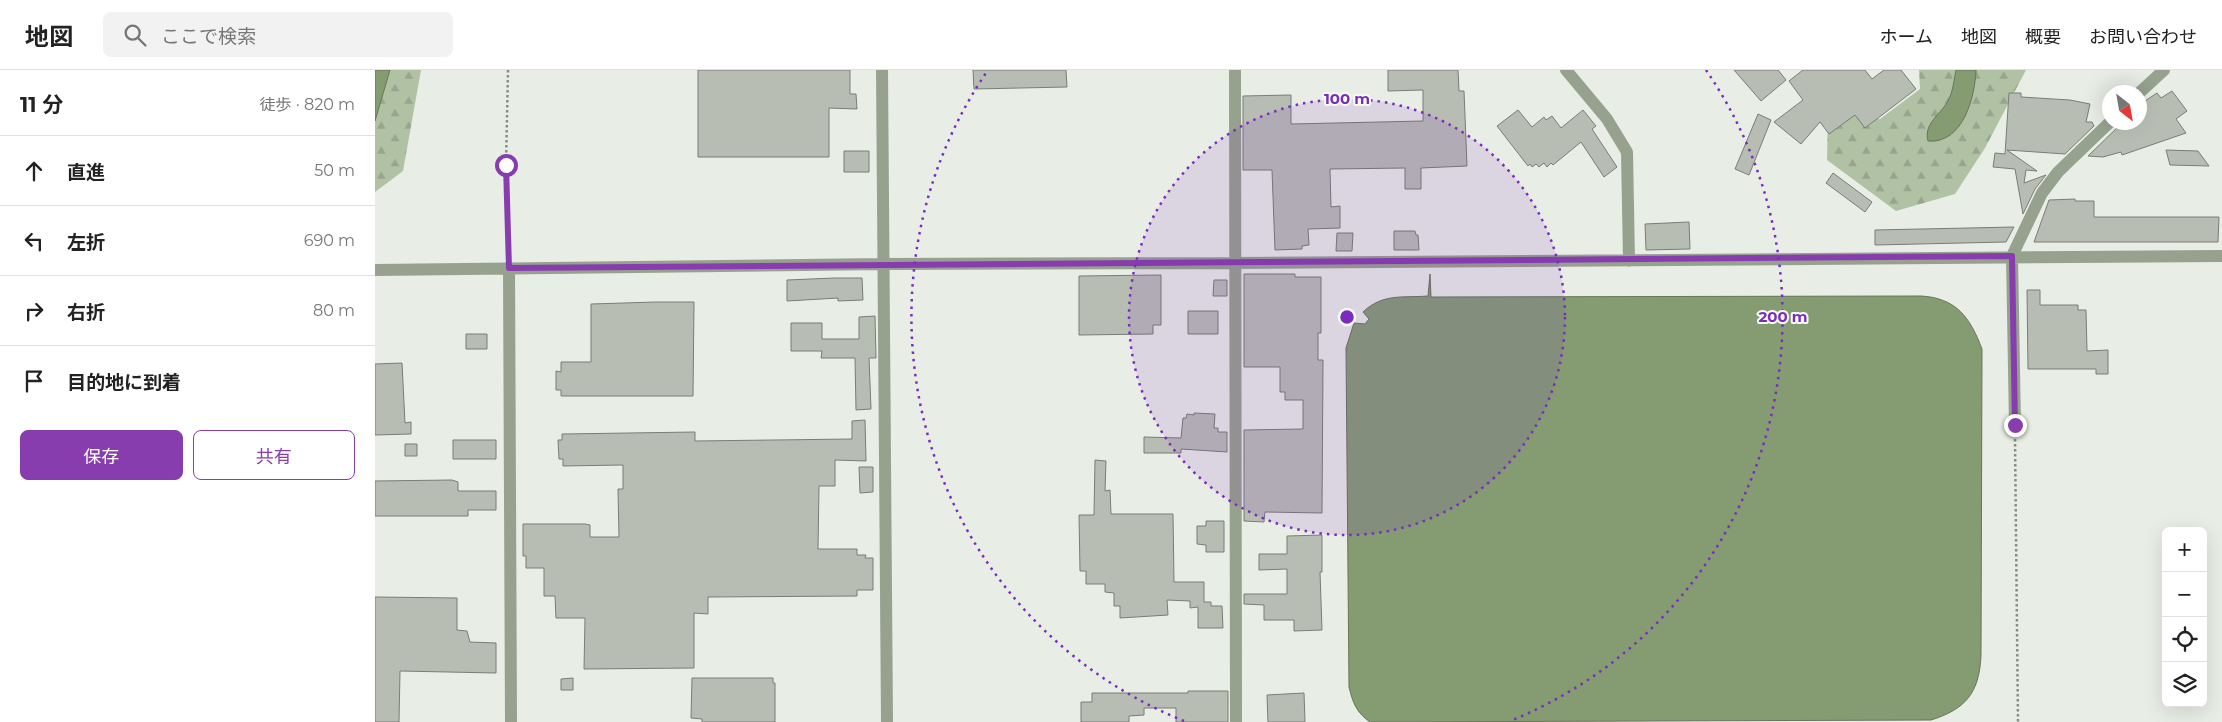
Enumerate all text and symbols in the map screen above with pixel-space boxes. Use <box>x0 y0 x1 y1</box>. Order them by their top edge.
search box <box>103 12 453 57</box>
icon: search <box>121 21 149 49</box>
text: 地図 <box>25 22 73 51</box>
text: ここで検索 <box>161 25 256 48</box>
text: ホーム <box>1880 26 1933 48</box>
text: 地図 <box>1961 26 1997 48</box>
text: 概要 <box>2025 26 2061 48</box>
text: お問い合わせ <box>2089 26 2197 48</box>
north arrow <box>2102 85 2147 130</box>
text: 100 m <box>1324 89 1370 108</box>
text: 11 分 <box>20 92 63 117</box>
text: 徒歩 · 820 m <box>260 95 355 114</box>
route start <box>495 154 518 177</box>
icon: ahead <box>20 157 48 185</box>
text: 直進 <box>67 161 105 184</box>
text: 50 m <box>314 161 355 180</box>
icon: left <box>20 227 48 255</box>
text: 左折 <box>67 231 105 254</box>
text: 690 m <box>304 231 355 250</box>
icon: right <box>20 297 48 325</box>
text: 右折 <box>67 301 105 324</box>
text: 80 m <box>313 301 355 320</box>
text: 200 m <box>1758 307 1808 326</box>
centre of rings <box>1338 308 1356 326</box>
icon: arrive <box>20 367 48 395</box>
text: 目的地に到着 <box>67 371 181 394</box>
route end <box>2004 414 2027 437</box>
button: 保存 <box>20 430 183 480</box>
button: 共有 <box>193 430 355 480</box>
map controls <box>2162 527 2207 707</box>
button: + <box>2162 527 2207 572</box>
button: − <box>2162 572 2207 617</box>
button: locate <box>2162 617 2207 662</box>
button: layers <box>2162 662 2207 707</box>

